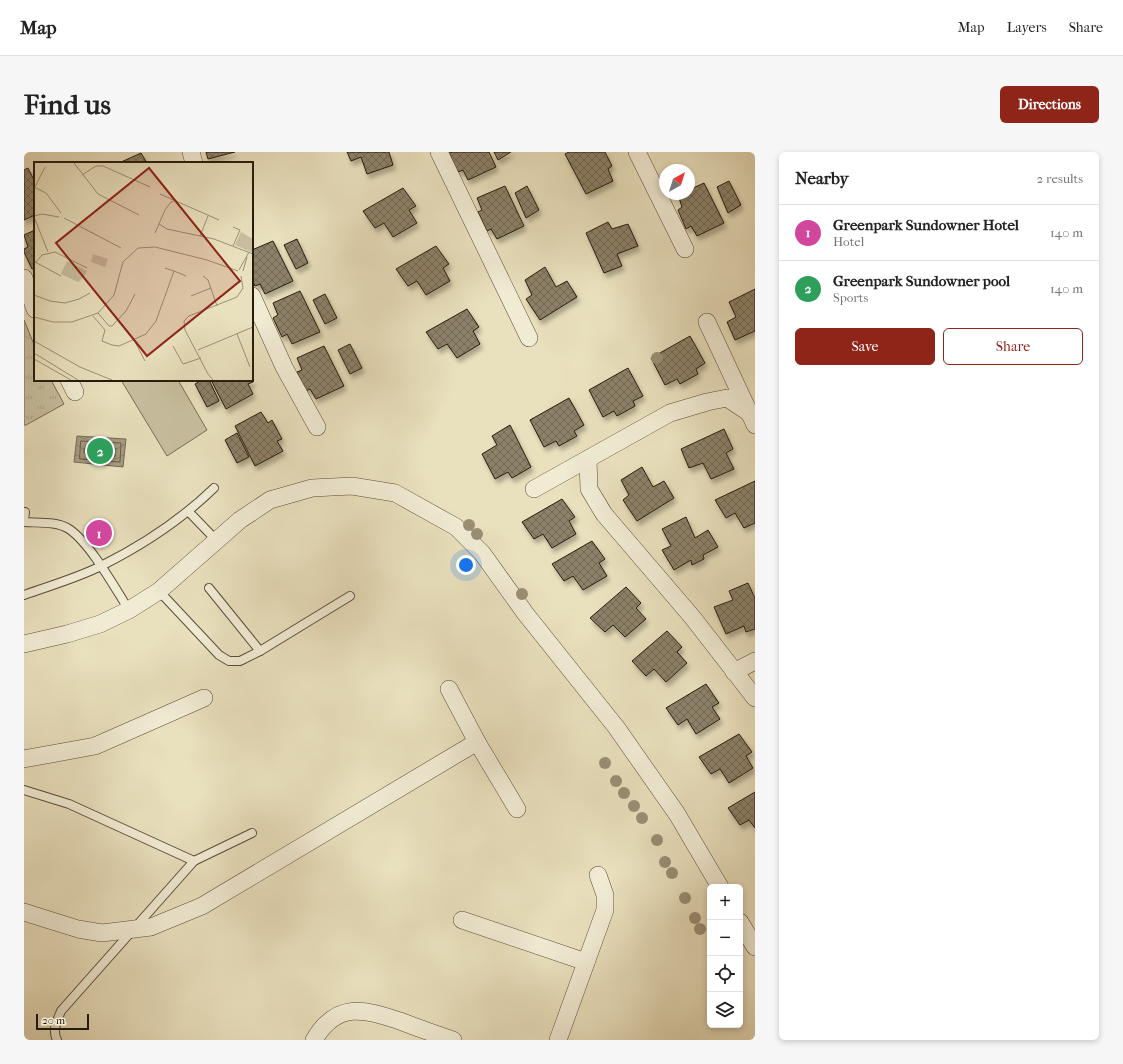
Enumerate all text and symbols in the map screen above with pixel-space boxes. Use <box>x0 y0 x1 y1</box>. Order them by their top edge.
text: Map <box>20 17 56 39</box>
text: Map <box>958 19 985 36</box>
text: Layers <box>1007 19 1047 36</box>
text: Share <box>1069 19 1103 36</box>
button: Directions <box>1000 86 1099 123</box>
text: Find us <box>24 88 111 121</box>
inset map <box>34 162 253 381</box>
north arrow <box>659 164 695 200</box>
text: Nearby <box>795 168 849 188</box>
text: 2 results <box>1037 171 1083 186</box>
text: Greenpark Sundowner Hotel <box>833 216 1019 234</box>
text: 1 <box>806 225 810 240</box>
text: 140 m <box>1050 225 1083 240</box>
text: Hotel <box>833 234 864 249</box>
text: Greenpark Sundowner pool <box>833 272 1010 290</box>
text: 2 <box>805 281 811 296</box>
text: 140 m <box>1050 281 1083 296</box>
text: Sports <box>833 290 868 305</box>
button: Save <box>795 328 935 365</box>
button: Share <box>943 328 1083 365</box>
pin: 2 <box>87 436 113 466</box>
pin: 1 <box>86 518 112 548</box>
your location <box>456 555 476 575</box>
map controls <box>707 884 743 1028</box>
button: + <box>707 884 743 920</box>
button: − <box>707 920 743 956</box>
button: locate <box>707 956 743 992</box>
button: layers <box>707 992 743 1028</box>
scale bar <box>36 1012 89 1031</box>
text: 20 m <box>42 1014 65 1027</box>

